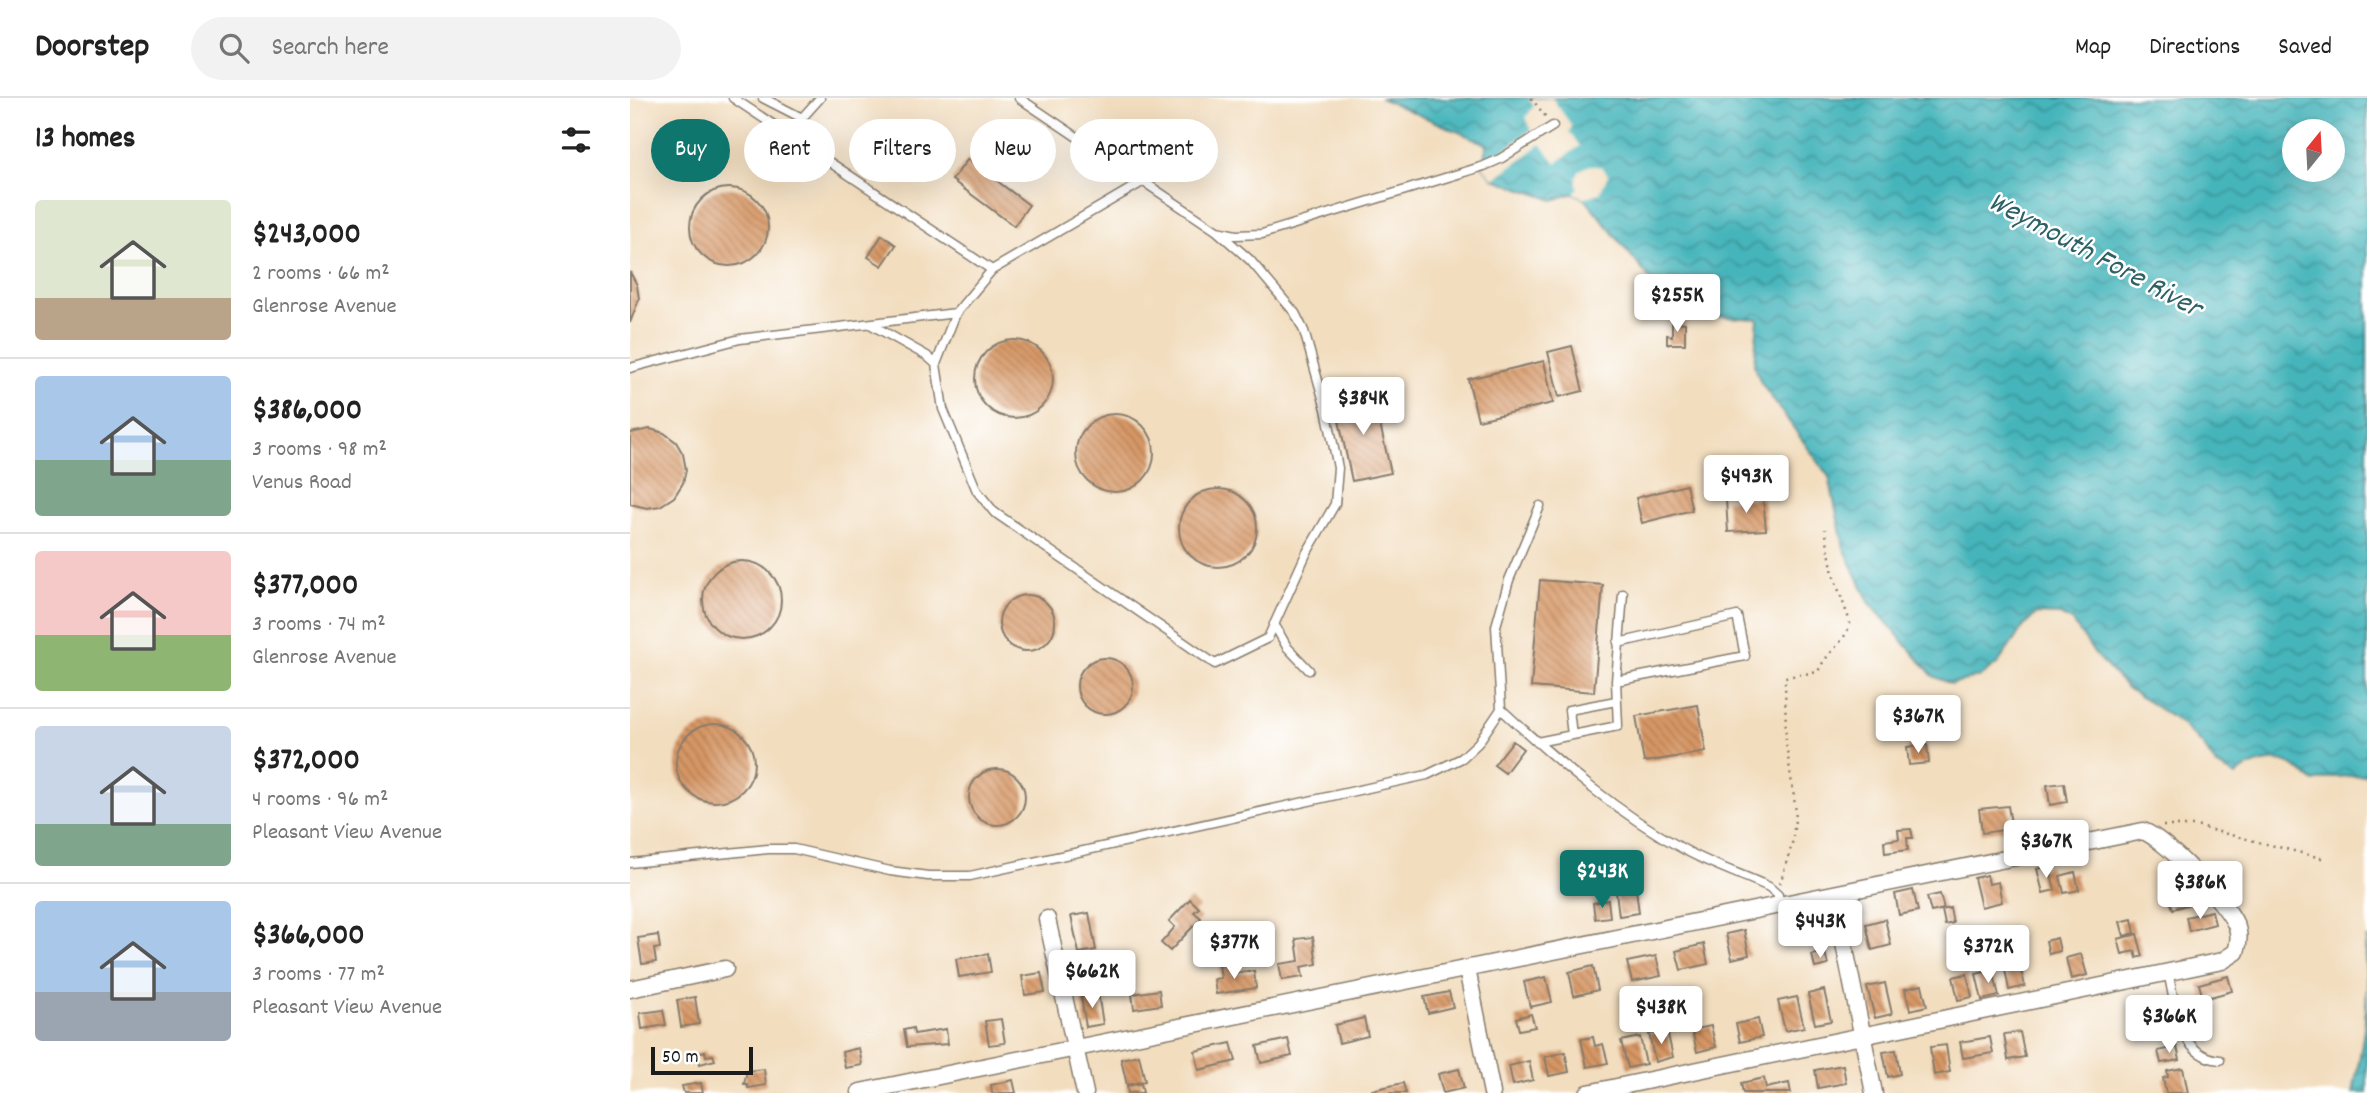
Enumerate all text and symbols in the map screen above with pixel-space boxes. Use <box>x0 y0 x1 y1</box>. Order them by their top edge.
search box <box>191 17 681 80</box>
text: Doorstep <box>35 25 149 72</box>
icon: search <box>215 29 253 67</box>
text: Search here <box>271 30 389 67</box>
text: Map <box>2075 31 2111 65</box>
text: Directions <box>2149 31 2240 65</box>
text: Saved <box>2278 31 2332 65</box>
text: 13 homes <box>35 119 135 162</box>
chip: Buy <box>651 119 730 182</box>
chip: Rent <box>744 119 835 182</box>
chip: Filters <box>849 119 956 182</box>
chip: New <box>970 119 1056 182</box>
chip: Apartment <box>1070 119 1218 182</box>
north arrow <box>2282 119 2345 182</box>
map controls <box>2282 119 2345 182</box>
icon: filters <box>557 121 595 159</box>
water label: Weymouth Fore River <box>1980 183 2211 333</box>
text: $243,000 <box>252 215 361 258</box>
icon: home <box>91 228 175 312</box>
text: 2 rooms · 66 m² <box>252 258 390 291</box>
pin: $255K <box>1628 274 1726 334</box>
text: $255K <box>1650 280 1704 313</box>
text: Glenrose Avenue <box>252 291 397 324</box>
pin: $384K <box>1314 378 1412 437</box>
text: $384K <box>1337 383 1389 416</box>
text: $386,000 <box>252 391 362 434</box>
icon: home <box>91 404 175 488</box>
text: 3 rooms · 98 m² <box>252 434 387 467</box>
pin: $493K <box>1697 456 1795 515</box>
text: $493K <box>1720 461 1772 494</box>
text: Venus Road <box>252 467 352 500</box>
text: $377,000 <box>252 566 358 609</box>
icon: home <box>91 579 175 663</box>
text: 3 rooms · 74 m² <box>252 609 386 642</box>
text: Glenrose Avenue <box>252 642 397 675</box>
pin: $367K <box>1869 696 1967 755</box>
text: $367K <box>1892 701 1944 734</box>
text: $372,000 <box>252 741 360 784</box>
icon: home <box>91 754 175 838</box>
text: 4 rooms · 96 m² <box>252 784 388 817</box>
text: Pleasant View Avenue <box>252 817 442 850</box>
pin: $367K <box>1997 820 2095 880</box>
text: $367K <box>2020 826 2072 859</box>
pin: $243K <box>1553 850 1651 910</box>
text: $243K <box>1576 856 1628 889</box>
pin: $386K <box>2151 862 2249 921</box>
text: $386K <box>2174 867 2227 900</box>
pin: $443K <box>1771 900 1869 960</box>
text: $443K <box>1794 906 1846 939</box>
text: $366,000 <box>252 916 365 959</box>
pin: $377K <box>1185 922 1283 981</box>
pin: $372K <box>1939 926 2037 985</box>
text: $377K <box>1209 927 1259 960</box>
icon: home <box>91 929 175 1013</box>
text: $372K <box>1962 931 2014 964</box>
pin: $662K <box>1043 950 1141 1010</box>
text: $662K <box>1065 956 1119 989</box>
text: 3 rooms · 77 m² <box>252 959 385 992</box>
pin: $438K <box>1612 986 1710 1046</box>
text: Pleasant View Avenue <box>252 992 442 1025</box>
text: $438K <box>1635 992 1687 1025</box>
pin: $366K <box>2120 996 2218 1055</box>
text: $366K <box>2141 1001 2197 1034</box>
scale bar <box>651 1044 752 1076</box>
text: 50 m <box>662 1045 699 1072</box>

